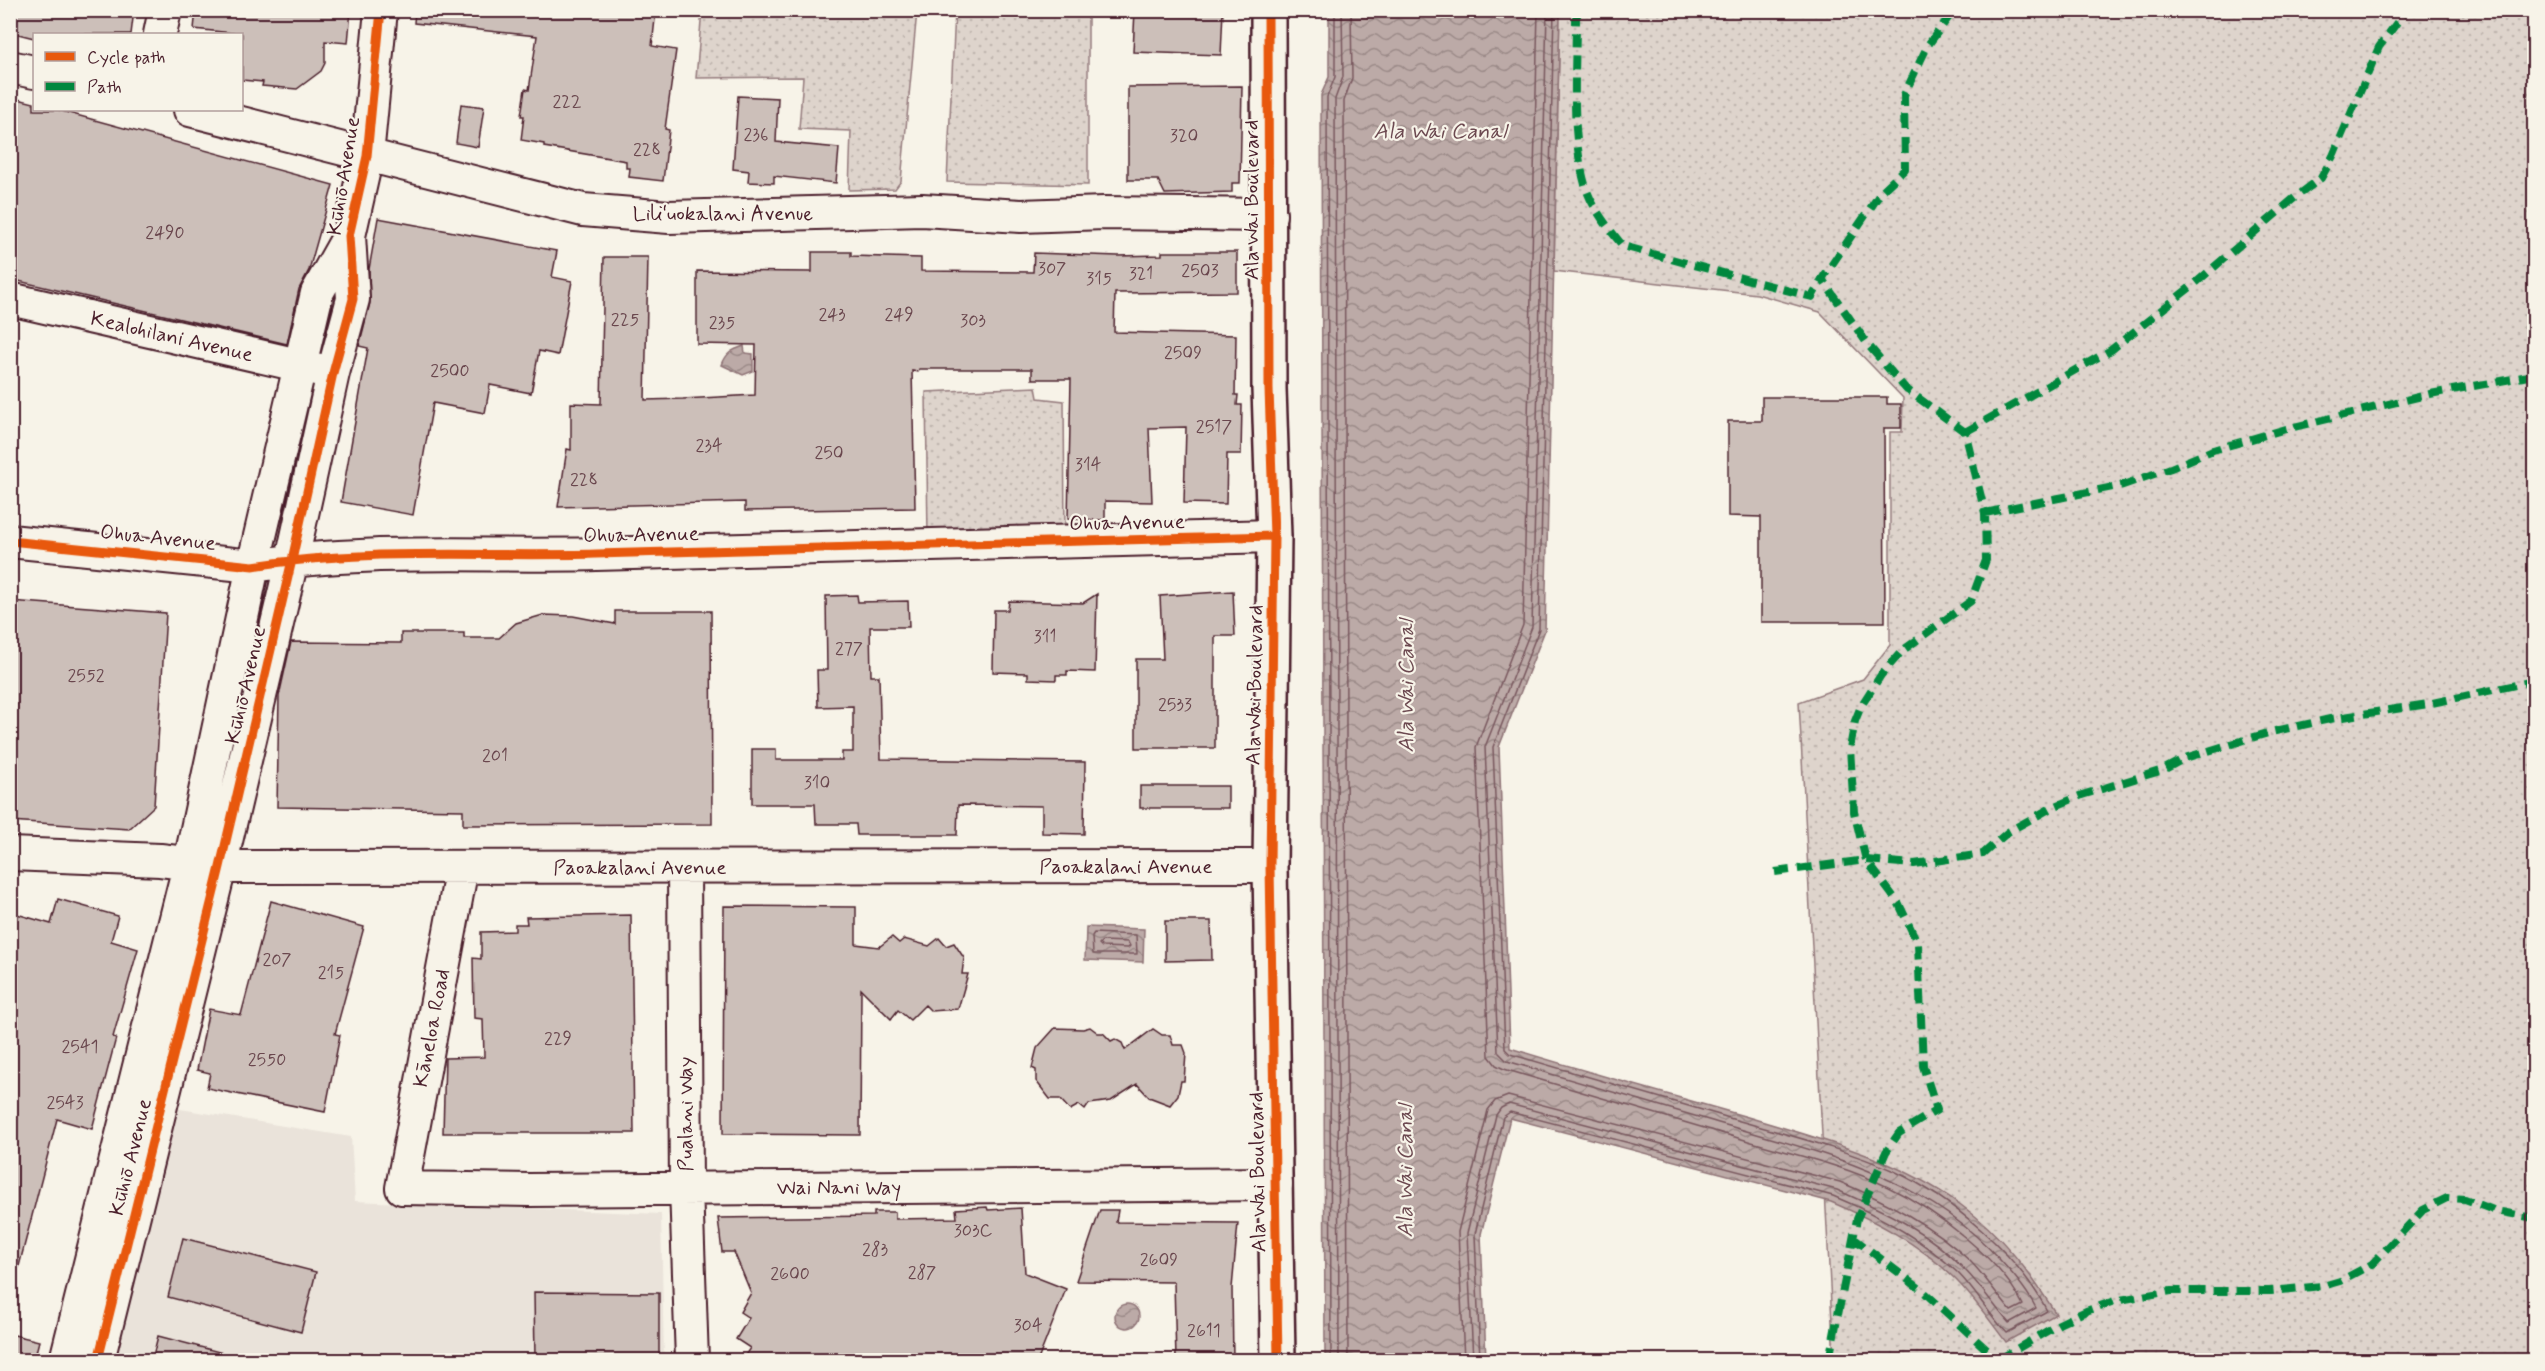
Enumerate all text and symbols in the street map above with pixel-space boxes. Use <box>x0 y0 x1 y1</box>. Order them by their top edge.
legend <box>33 33 243 111</box>
text: Cycle path <box>87 46 165 70</box>
text: Path <box>87 76 122 100</box>
house number: 222 <box>552 90 582 114</box>
street label: Kūhiō Avenue <box>321 115 367 238</box>
water label: Ala Wai Canal <box>1374 118 1509 146</box>
street label: Ala Wai Boulevard <box>1238 120 1266 280</box>
house number: 236 <box>744 123 768 147</box>
house number: 320 <box>1170 124 1198 148</box>
house number: 228 <box>633 138 661 162</box>
street label: Liliʻuokalani Avenue <box>633 200 813 228</box>
house number: 2490 <box>145 221 185 245</box>
house number: 307 <box>1038 257 1066 281</box>
house number: 2503 <box>1181 259 1219 283</box>
house number: 321 <box>1129 262 1153 286</box>
house number: 315 <box>1086 267 1112 291</box>
house number: 243 <box>818 303 846 327</box>
house number: 249 <box>884 303 914 327</box>
street label: Kealohilani Avenue <box>88 305 256 369</box>
house number: 225 <box>611 308 639 332</box>
house number: 303 <box>960 309 986 333</box>
house number: 235 <box>709 311 735 335</box>
house number: 2509 <box>1164 341 1202 365</box>
house number: 2500 <box>430 359 470 383</box>
house number: 2517 <box>1196 415 1232 439</box>
house number: 234 <box>695 434 723 458</box>
house number: 250 <box>814 441 844 465</box>
house number: 314 <box>1075 453 1102 477</box>
house number: 228 <box>570 468 598 492</box>
street label: Ohua Avenue <box>1069 508 1185 538</box>
street label: Ohua Avenue <box>99 518 217 558</box>
street label: Ohua Avenue <box>583 520 699 550</box>
street label: Ala Wai Boulevard <box>1240 604 1270 766</box>
water label: Ala Wai Canal <box>1393 617 1421 752</box>
street label: Kūhiō Avenue <box>219 624 273 747</box>
house number: 311 <box>1034 625 1056 649</box>
house number: 277 <box>835 637 863 661</box>
house number: 2552 <box>67 664 105 688</box>
house number: 2533 <box>1158 693 1192 717</box>
house number: 201 <box>482 744 508 768</box>
house number: 310 <box>804 771 830 795</box>
street label: Paoakalani Avenue <box>1039 853 1213 881</box>
street label: Paoakalani Avenue <box>553 854 727 882</box>
house number: 207 <box>262 948 292 972</box>
house number: 215 <box>318 961 344 985</box>
street label: Kāneloa Road <box>407 967 457 1090</box>
house number: 229 <box>544 1027 572 1051</box>
house number: 2541 <box>61 1035 99 1059</box>
house number: 2550 <box>248 1048 286 1072</box>
street label: Pualani Way <box>672 1056 700 1172</box>
house number: 2543 <box>46 1091 84 1115</box>
street label: Ala Wai Boulevard <box>1243 1091 1273 1253</box>
street label: Kūhiō Avenue <box>103 1096 159 1219</box>
water label: Ala Wai Canal <box>1392 1102 1420 1237</box>
street label: Wai Nani Way <box>777 1174 901 1202</box>
house number: 303C <box>954 1219 992 1243</box>
house number: 283 <box>862 1238 888 1262</box>
house number: 2609 <box>1140 1248 1178 1272</box>
house number: 287 <box>908 1261 936 1285</box>
house number: 2600 <box>770 1262 810 1286</box>
house number: 304 <box>1013 1314 1043 1338</box>
house number: 2611 <box>1187 1319 1221 1343</box>

